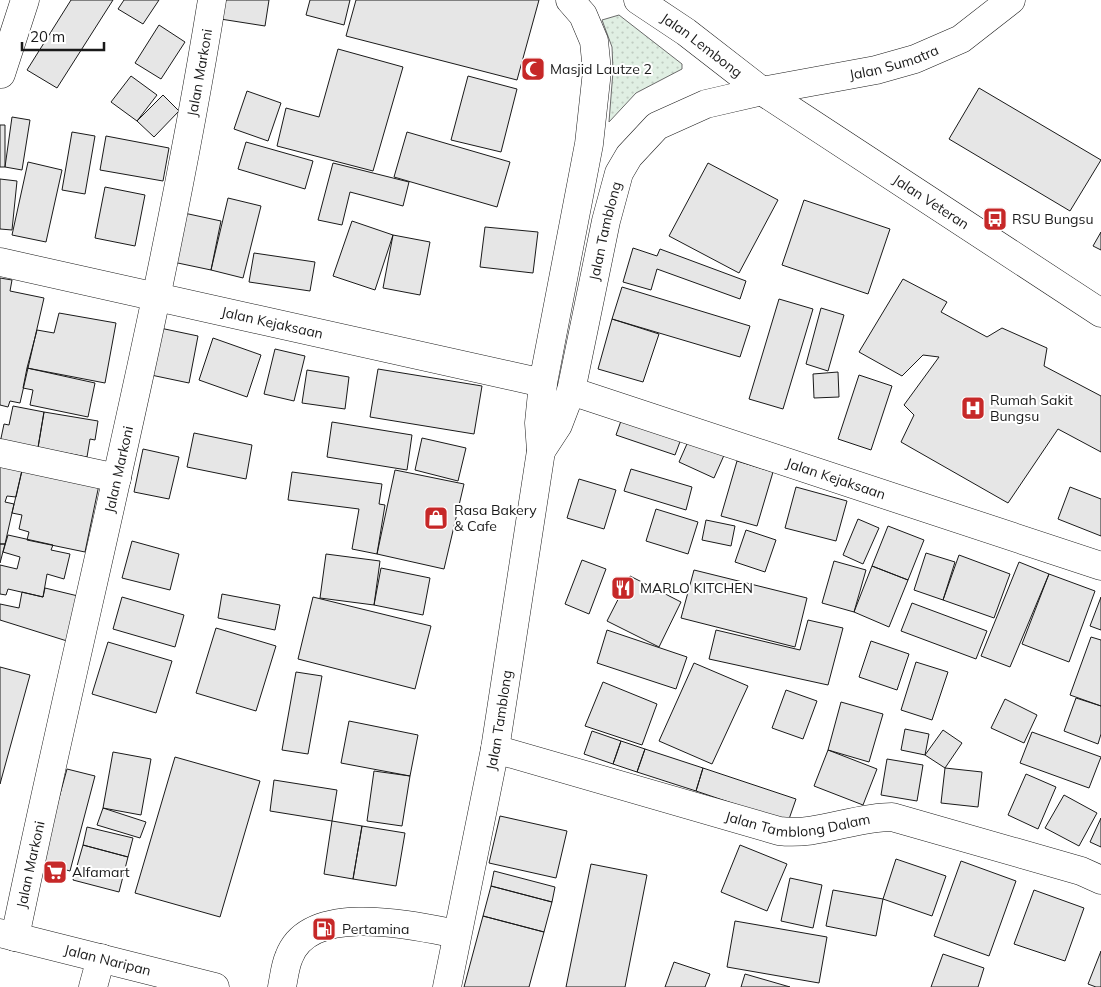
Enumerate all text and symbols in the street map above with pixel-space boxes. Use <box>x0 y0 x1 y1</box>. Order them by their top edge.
street label: Jalan Lembong <box>657 9 746 81</box>
scale bar <box>22 20 105 52</box>
text: 20 m <box>30 27 65 46</box>
street label: Jalan Markoni <box>183 27 216 118</box>
street label: Jalan Sumatra <box>848 41 941 84</box>
mosque icon: Masjid Lautze 2 <box>520 56 546 82</box>
place label: Masjid Lautze 2 <box>550 60 652 78</box>
street label: Jalan Veteran <box>890 170 973 233</box>
street label: Jalan Tamblong <box>585 180 625 282</box>
bus stop icon: RSU Bungsu <box>982 206 1008 232</box>
place label: RSU Bungsu <box>1012 210 1094 228</box>
street label: Jalan Kejaksaan <box>220 303 325 343</box>
place label: Rumah Sakit Bungsu <box>990 391 1073 425</box>
hospital icon: Rumah Sakit Bungsu <box>960 395 986 421</box>
street label: Jalan Markoni <box>100 424 137 515</box>
street label: Jalan Kejaksaan <box>784 454 888 503</box>
place label: Rasa Bakery & Cafe <box>454 501 537 535</box>
shop icon: Rasa Bakery & Cafe <box>423 505 449 531</box>
restaurant icon: MARLO KITCHEN <box>610 575 636 601</box>
place label: MARLO KITCHEN <box>640 579 753 597</box>
street label: Jalan Tamblong <box>482 669 516 772</box>
street label: Jalan Tamblong Dalam <box>723 807 872 841</box>
street label: Jalan Markoni <box>12 819 49 910</box>
supermarket icon: Alfamart <box>42 859 68 885</box>
place label: Alfamart <box>72 863 130 881</box>
fuel station icon: Pertamina <box>311 916 337 942</box>
place label: Pertamina <box>342 920 409 938</box>
street label: Jalan Naripan <box>62 940 153 980</box>

